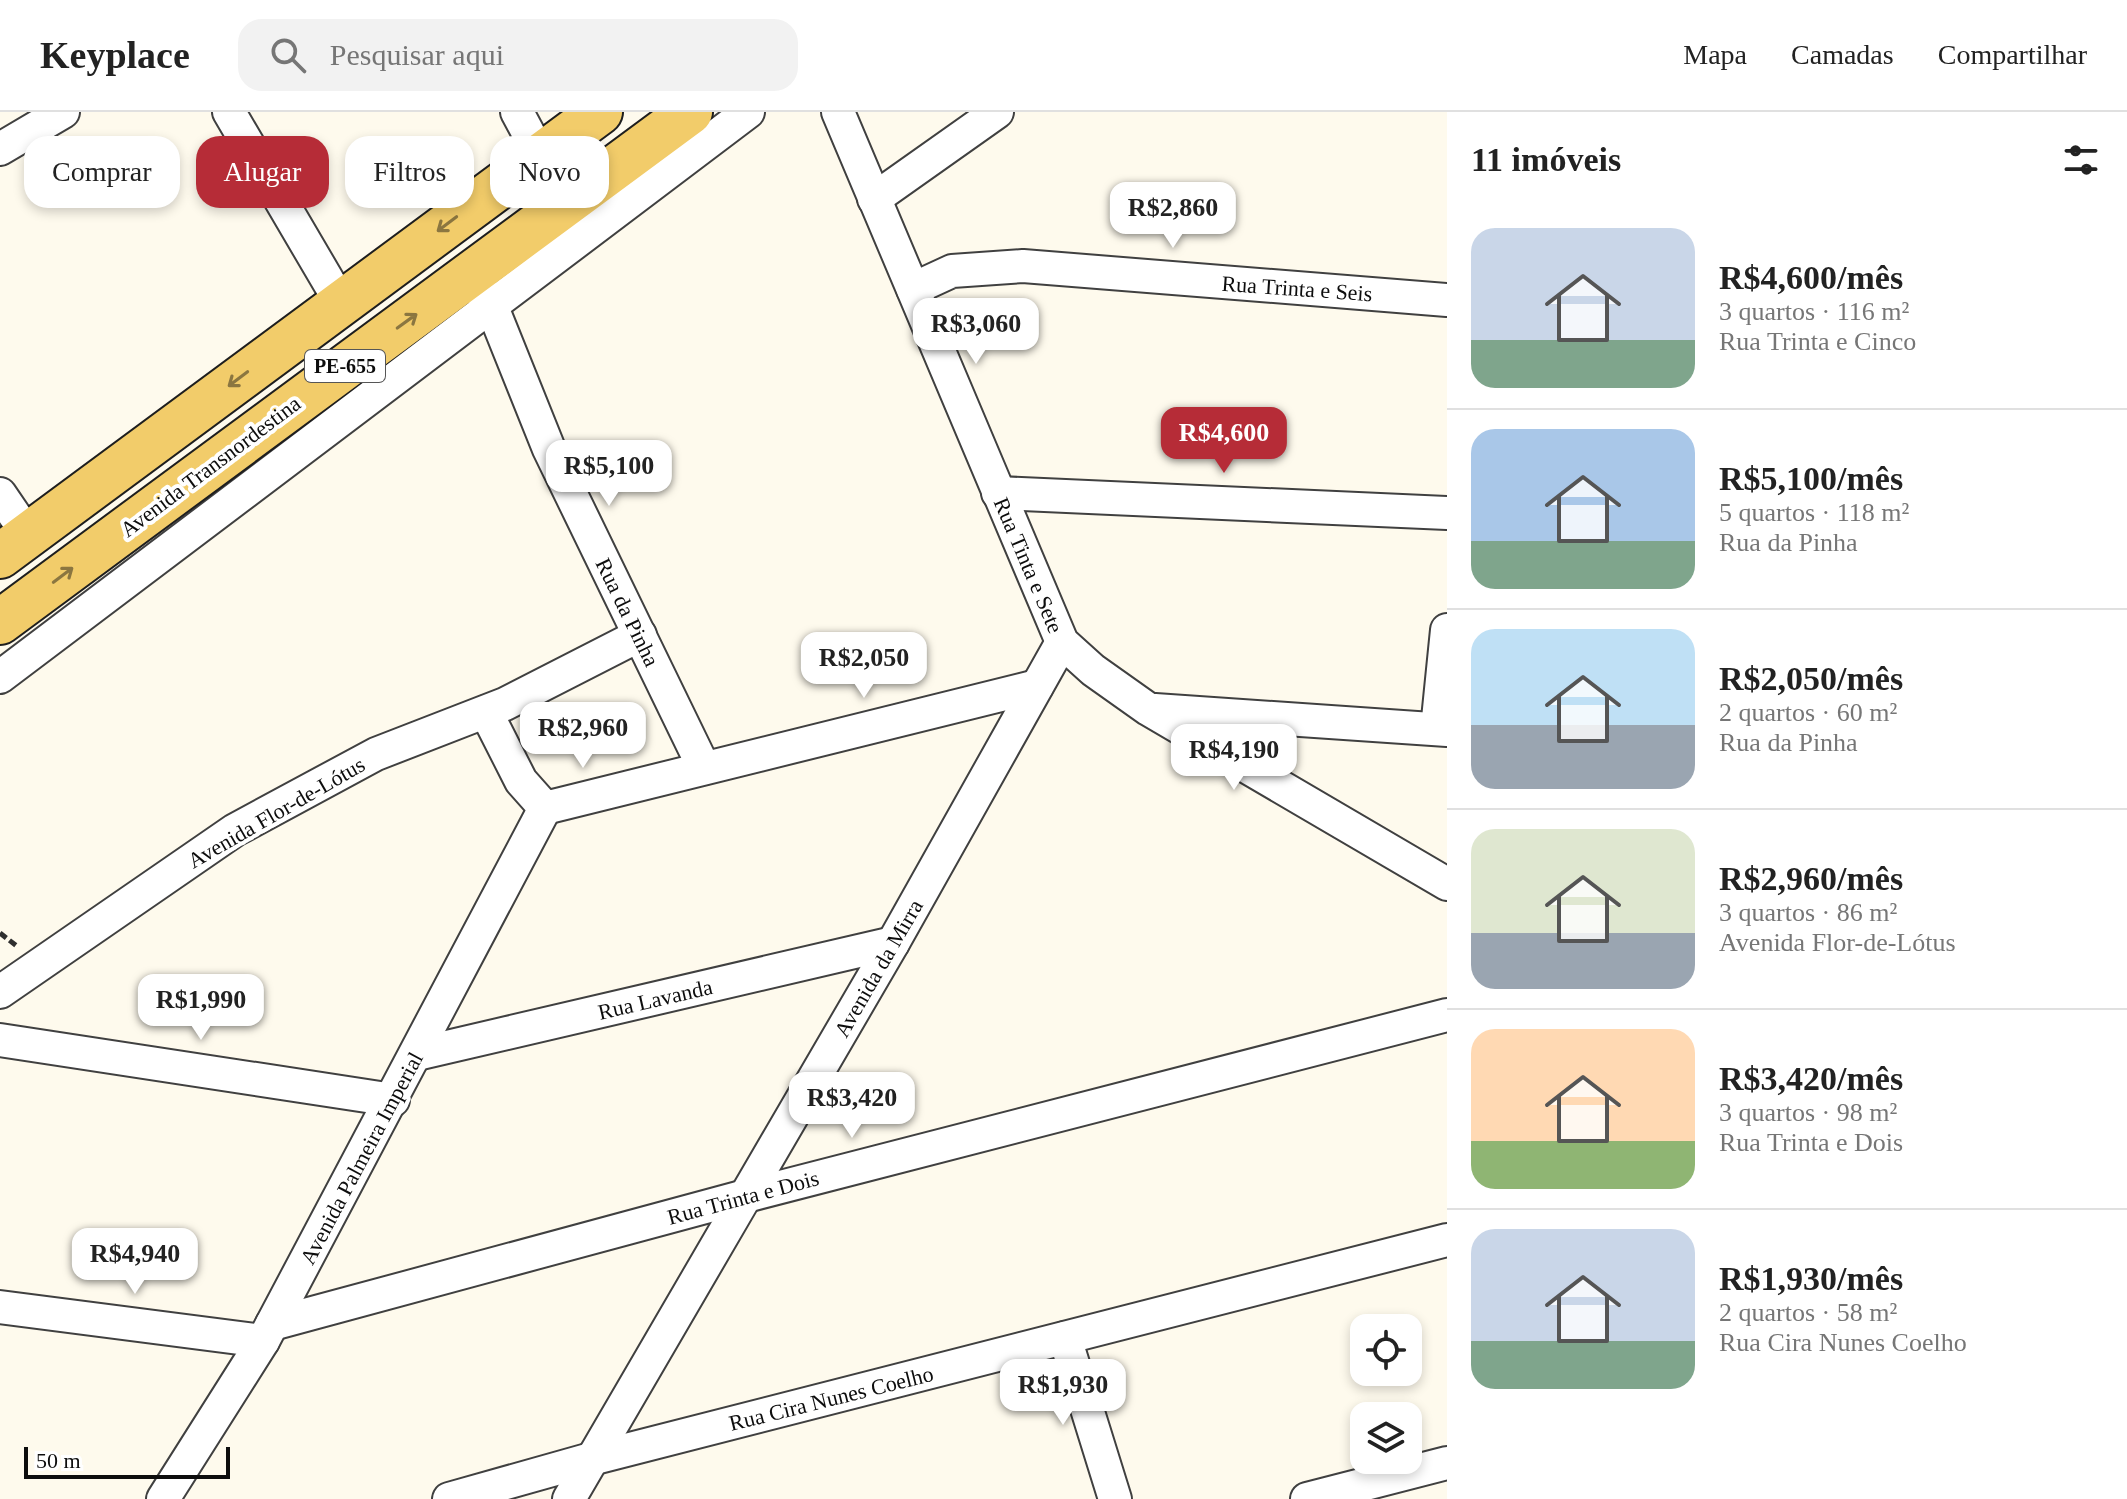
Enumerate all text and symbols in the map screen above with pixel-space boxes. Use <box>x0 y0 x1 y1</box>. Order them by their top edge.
search box <box>238 19 798 91</box>
icon: search <box>266 33 310 77</box>
text: Keyplace <box>40 34 190 76</box>
text: Pesquisar aqui <box>330 38 504 71</box>
text: Mapa <box>1683 39 1747 70</box>
text: Camadas <box>1791 39 1894 70</box>
text: Compartilhar <box>1938 39 2087 70</box>
chip: Comprar <box>24 136 180 208</box>
chip: Alugar <box>196 136 329 208</box>
chip: Filtros <box>345 136 474 208</box>
chip: Novo <box>490 136 609 208</box>
icon: filters <box>2059 138 2103 182</box>
text: 11 imóveis <box>1471 141 1621 178</box>
pin: R$2,860 <box>1099 182 1247 250</box>
text: R$2,860 <box>1128 193 1218 222</box>
one-way arrow <box>436 216 458 233</box>
text: R$4,600/mês <box>1719 259 1903 296</box>
icon: home <box>1535 260 1631 356</box>
street label: Rua Trinta e Seis <box>1221 271 1373 306</box>
text: 3 quartos · 116 m² <box>1719 297 1909 326</box>
pin: R$3,060 <box>902 298 1050 366</box>
text: R$3,060 <box>931 309 1021 338</box>
one-way arrow <box>395 313 417 329</box>
text: Rua Trinta e Cinco <box>1719 327 1916 356</box>
road number: PE-655 <box>305 350 385 382</box>
one-way arrow <box>227 371 249 388</box>
street label: Avenida Transnordestina <box>115 390 305 542</box>
pin: R$4,600 <box>1150 407 1298 475</box>
text: R$4,600 <box>1179 418 1269 447</box>
pin: R$5,100 <box>535 440 683 508</box>
text: R$5,100 <box>564 451 654 480</box>
text: R$5,100/mês <box>1719 460 1903 497</box>
icon: home <box>1535 461 1631 557</box>
street label: Rua Tinta e Sete <box>989 494 1068 637</box>
text: 5 quartos · 118 m² <box>1719 498 1909 527</box>
text: Rua da Pinha <box>1719 528 1858 557</box>
street label: Rua da Pinha <box>591 554 665 671</box>
one-way arrow <box>51 567 73 584</box>
pin: R$2,050 <box>790 632 938 700</box>
text: R$2,050 <box>819 643 909 672</box>
text: R$2,050/mês <box>1719 660 1903 697</box>
icon: home <box>1535 661 1631 757</box>
text: 2 quartos · 60 m² <box>1719 698 1897 727</box>
pin: R$2,960 <box>509 702 657 770</box>
text: R$2,960 <box>538 713 628 742</box>
pin: R$4,190 <box>1160 724 1308 792</box>
text: Rua da Pinha <box>1719 728 1858 757</box>
text: R$4,190 <box>1189 735 1279 764</box>
street label: Avenida Flor-de-Lótus <box>183 752 369 873</box>
text: R$2,960/mês <box>1719 860 1903 897</box>
icon: home <box>1535 861 1631 957</box>
street label: Avenida da Mirra <box>829 895 928 1042</box>
text: 3 quartos · 86 m² <box>1719 898 1897 927</box>
text: Avenida Flor-de-Lótus <box>1719 928 1956 957</box>
pin: R$1,990 <box>127 974 275 1042</box>
street label: Rua Lavanda <box>595 974 715 1025</box>
text: R$1,990 <box>156 985 246 1014</box>
street label: Avenida Palmeira Imperial <box>295 1048 428 1269</box>
text: R$3,420/mês <box>1719 1060 1903 1097</box>
icon: home <box>1535 1061 1631 1157</box>
pin: R$3,420 <box>778 1072 926 1140</box>
text: R$3,420 <box>807 1083 897 1112</box>
text: 3 quartos · 98 m² <box>1719 1098 1897 1127</box>
text: Rua Trinta e Dois <box>1719 1128 1903 1157</box>
street label: Rua Trinta e Dois <box>665 1165 822 1230</box>
pin: R$4,940 <box>61 1228 209 1296</box>
text: R$4,940 <box>90 1239 180 1268</box>
text: R$1,930/mês <box>1719 1260 1903 1297</box>
icon: home <box>1535 1261 1631 1357</box>
text: 2 quartos · 58 m² <box>1719 1298 1897 1327</box>
map controls <box>1350 1314 1422 1474</box>
button: locate <box>1350 1314 1422 1386</box>
text: Rua Cira Nunes Coelho <box>1719 1328 1967 1357</box>
pin: R$1,930 <box>989 1359 1137 1427</box>
street label: Rua Cira Nunes Coelho <box>726 1361 936 1436</box>
text: R$1,930 <box>1018 1370 1108 1399</box>
button: layers <box>1350 1402 1422 1474</box>
scale bar <box>24 1443 230 1479</box>
text: 50 m <box>36 1448 81 1473</box>

